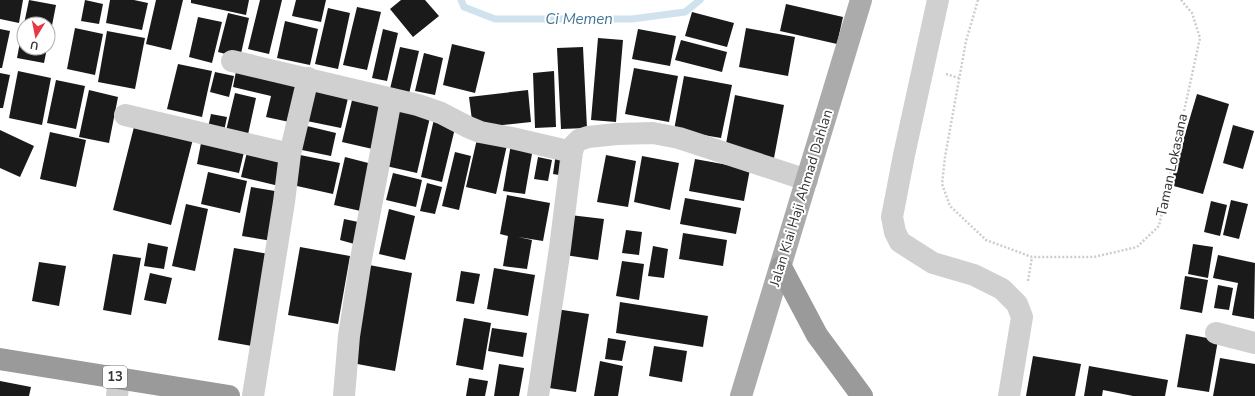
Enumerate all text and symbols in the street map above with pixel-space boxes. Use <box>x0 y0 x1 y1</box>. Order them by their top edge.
water label: Ci Memen <box>545 9 613 29</box>
north arrow <box>16 16 56 56</box>
text: U <box>29 37 40 53</box>
street label: Jalan Kiai Haji Ahmad Dahlan <box>765 107 837 290</box>
street label: Taman Lokasana <box>1152 112 1192 218</box>
road number: 13 <box>103 366 127 388</box>

